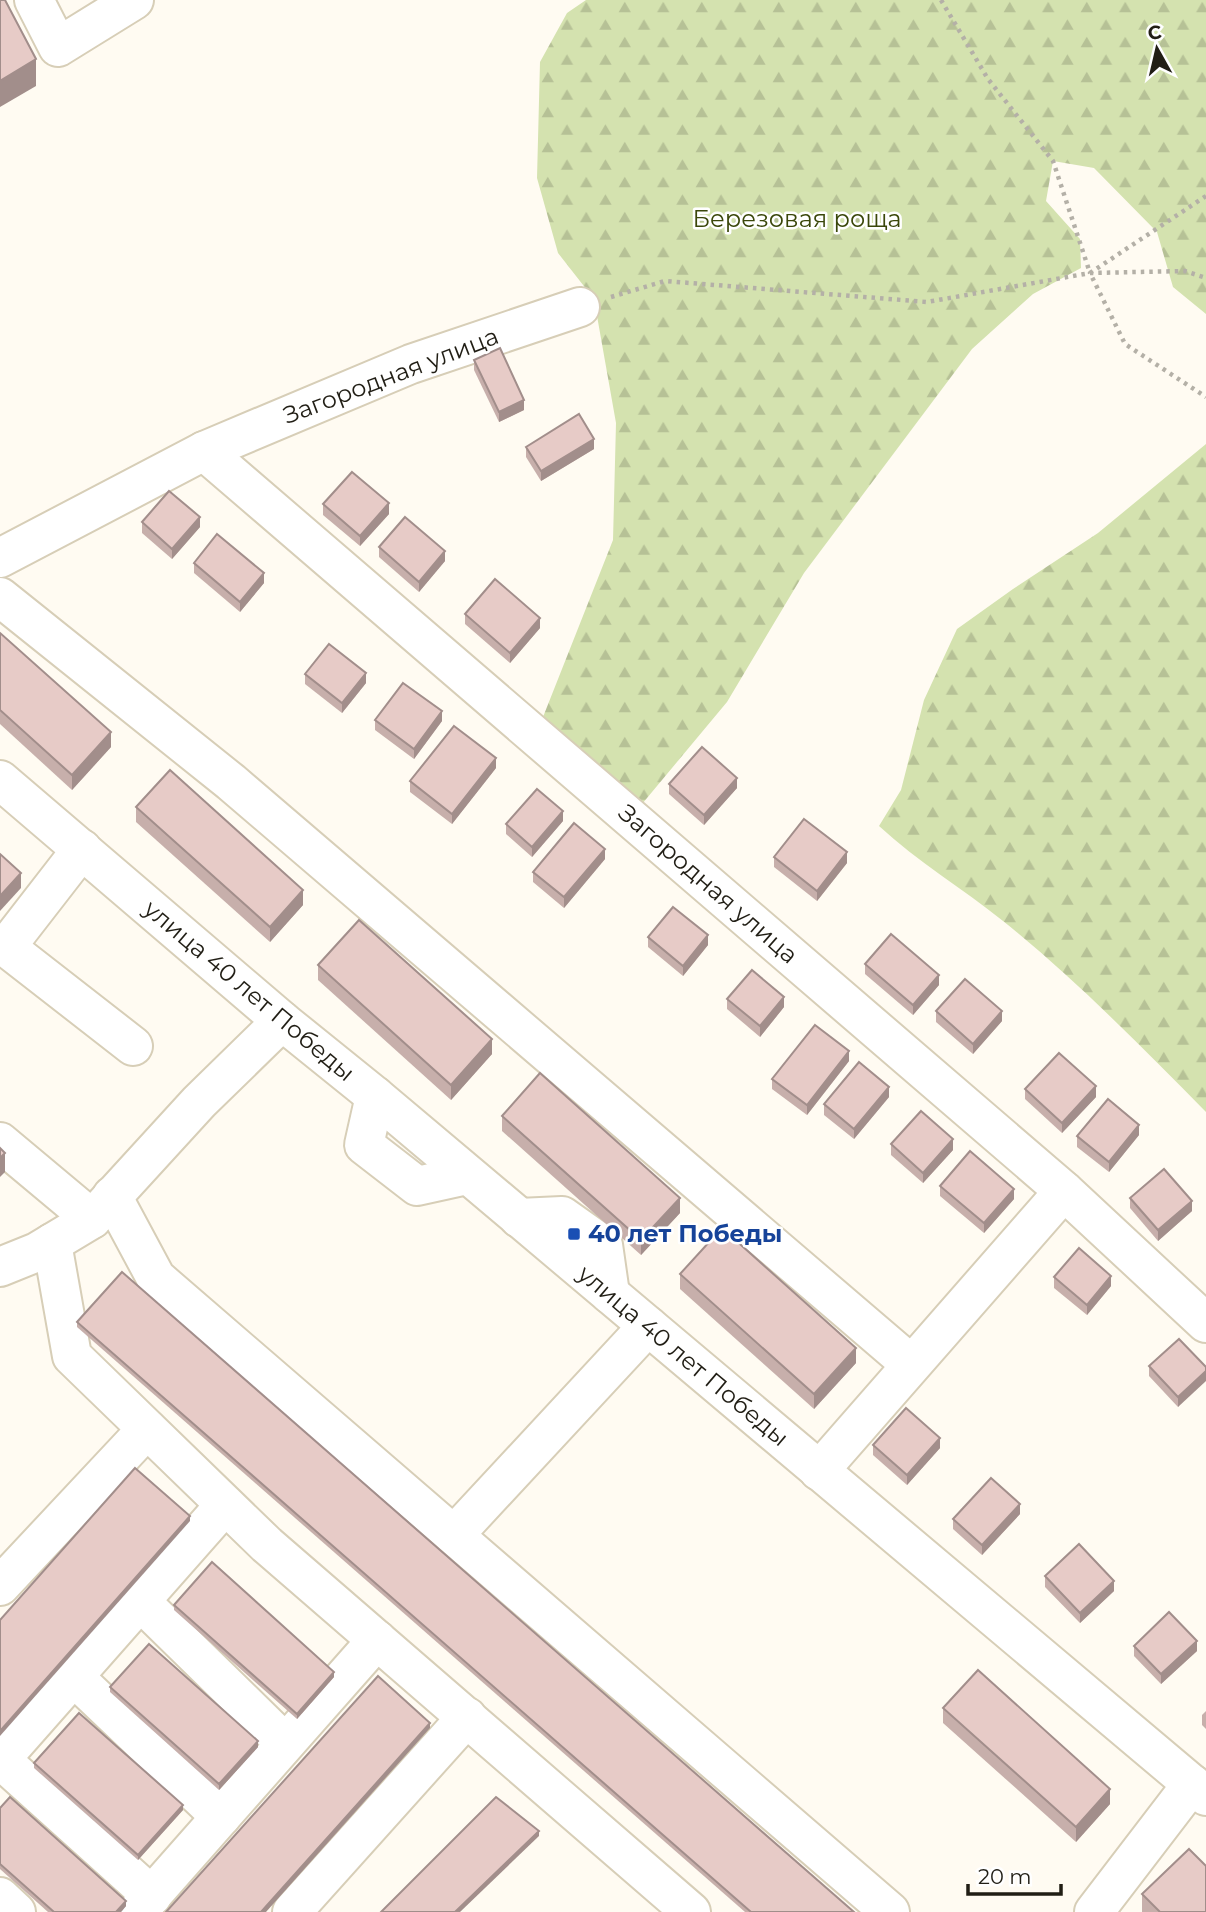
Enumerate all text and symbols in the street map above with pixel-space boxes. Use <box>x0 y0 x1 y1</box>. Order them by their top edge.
north arrow <box>1122 14 1192 84</box>
text: С <box>1146 20 1163 45</box>
park label: Березовая роща <box>692 204 902 233</box>
street label: Загородная улица <box>279 321 503 430</box>
street label: Загородная улица <box>613 798 804 969</box>
street label: улица 40 лет Победы <box>137 893 361 1087</box>
place label: 40 лет Победы <box>588 1219 782 1248</box>
marker: 40 лет Победы <box>566 1226 582 1242</box>
street label: улица 40 лет Победы <box>571 1258 795 1452</box>
scale bar <box>968 1853 1061 1897</box>
text: 20 m <box>978 1864 1032 1889</box>

